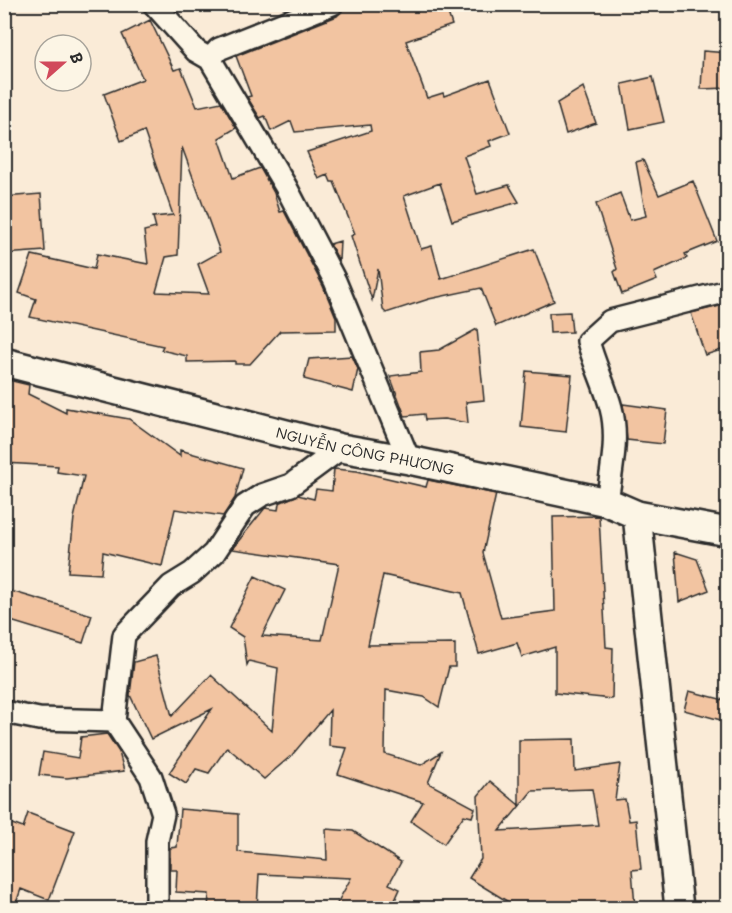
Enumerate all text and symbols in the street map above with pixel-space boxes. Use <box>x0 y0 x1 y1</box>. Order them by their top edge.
north arrow <box>33 33 93 93</box>
text: B <box>66 49 89 66</box>
street label: NGUYỄN CÔNG PHƯƠNG <box>274 422 456 479</box>

